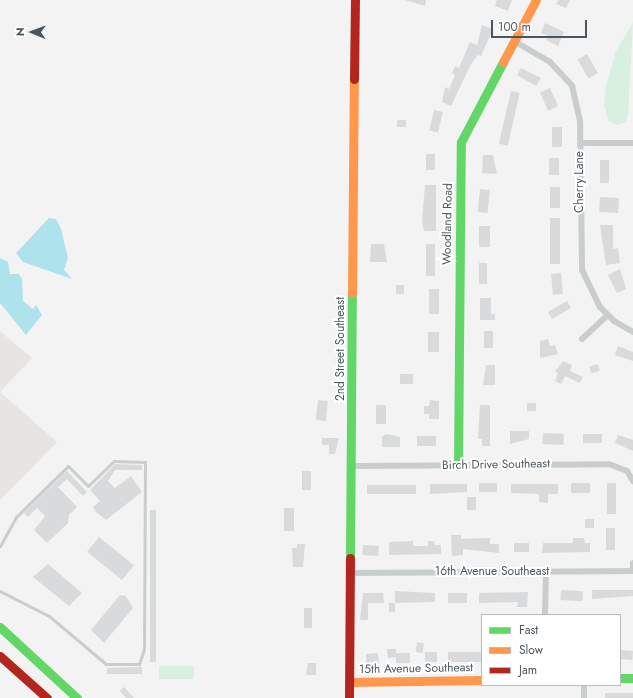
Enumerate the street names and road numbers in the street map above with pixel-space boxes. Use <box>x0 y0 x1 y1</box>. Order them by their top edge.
street label: Cherry Lane <box>573 151 587 213</box>
street label: Woodland Road <box>440 183 456 265</box>
street label: 2nd Street Southeast <box>334 297 348 401</box>
street label: Birch Drive Southeast <box>442 457 550 473</box>
street label: 16th Avenue Southeast <box>435 565 549 579</box>
street label: 15th Avenue Southeast <box>359 661 473 677</box>

